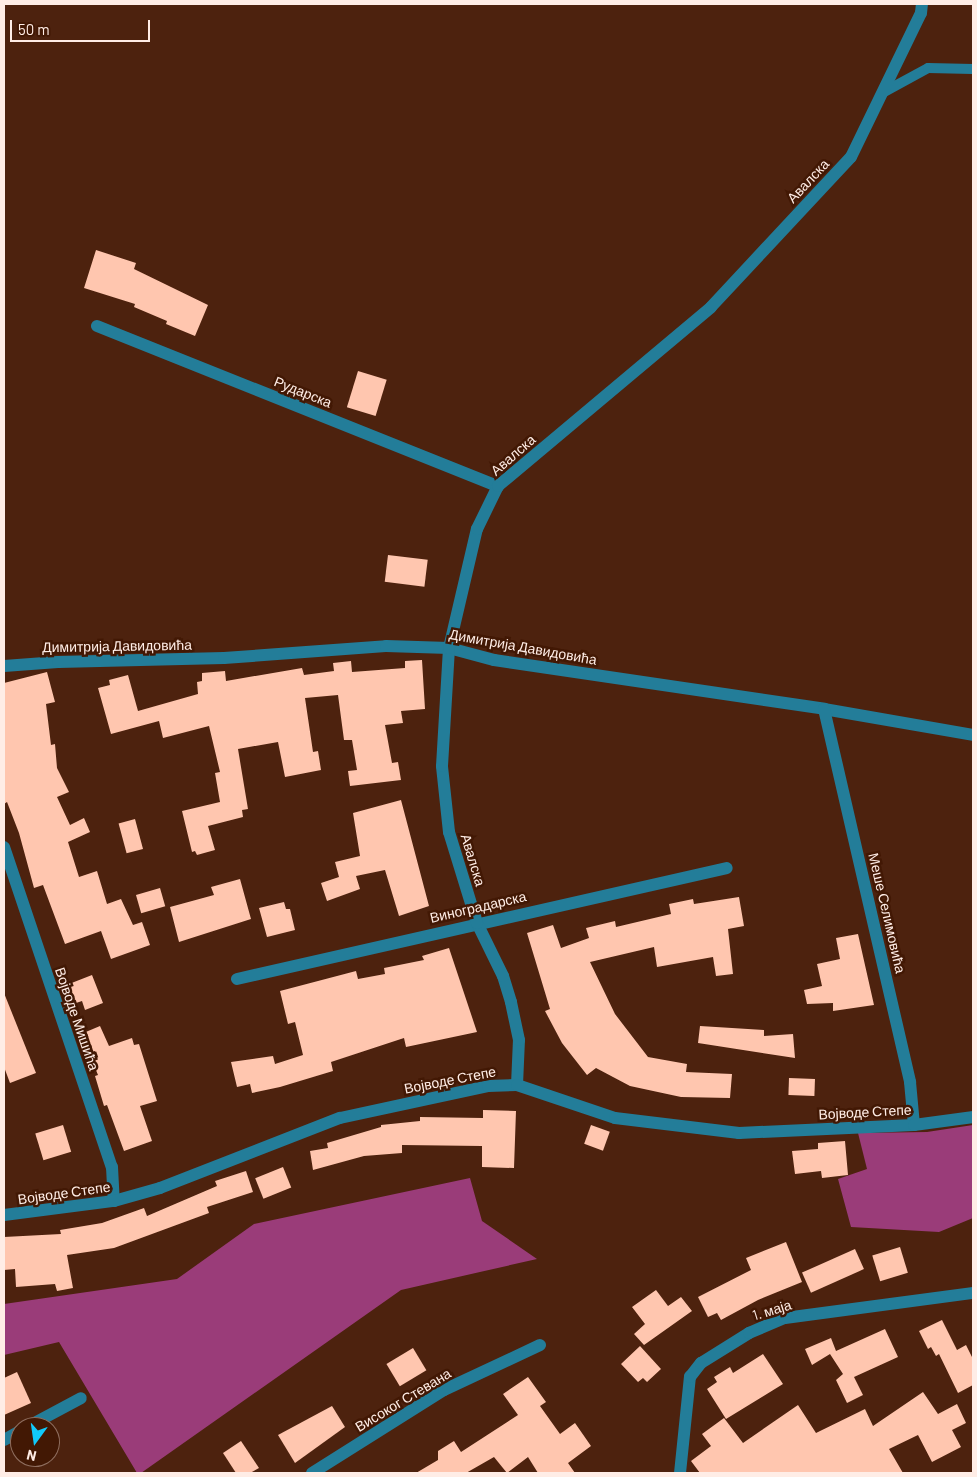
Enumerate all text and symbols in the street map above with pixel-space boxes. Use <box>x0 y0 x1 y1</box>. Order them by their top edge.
scale bar <box>12 10 152 42</box>
text: 50 m <box>18 20 50 38</box>
street label: Авалска <box>784 156 832 206</box>
street label: Рударска <box>272 373 334 411</box>
street label: Авалска <box>487 431 539 479</box>
street label: Димитрија Давидовића <box>448 626 598 668</box>
street label: Димитрија Давидовића <box>42 636 192 656</box>
street label: Авалска <box>457 832 489 888</box>
street label: Меше Селимовића <box>865 851 909 975</box>
street label: Виноградарска <box>428 888 528 926</box>
street label: Војводе Мишића <box>52 965 102 1073</box>
street label: Војводе Степе <box>403 1063 497 1097</box>
street label: Војводе Степе <box>818 1101 912 1123</box>
street label: Војводе Степе <box>17 1178 111 1208</box>
street label: 1. маја <box>750 1296 794 1324</box>
street label: Високог Стевана <box>352 1365 454 1435</box>
north arrow <box>10 1417 60 1467</box>
text: N <box>25 1447 38 1465</box>

